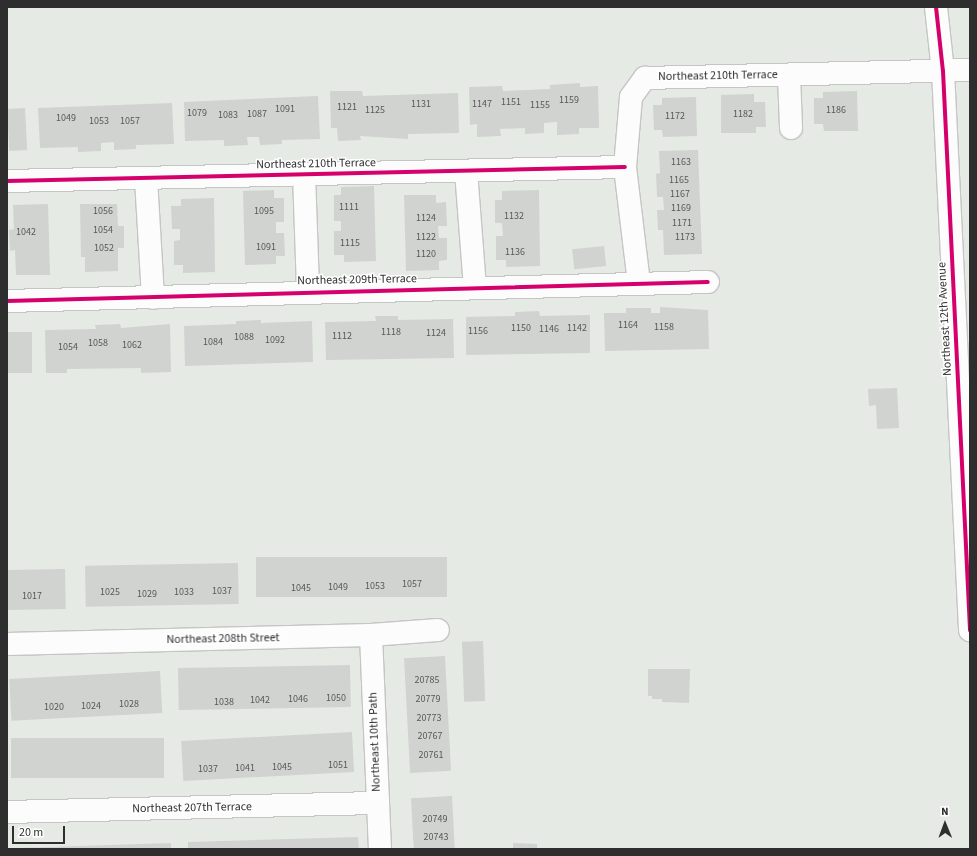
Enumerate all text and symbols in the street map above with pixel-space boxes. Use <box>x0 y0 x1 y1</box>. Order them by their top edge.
street label: Northeast 210th Terrace <box>658 68 778 84</box>
house number: 1159 <box>559 95 579 107</box>
house number: 1151 <box>501 97 521 109</box>
house number: 1131 <box>411 99 431 111</box>
house number: 1147 <box>472 99 492 111</box>
house number: 1155 <box>530 100 550 112</box>
house number: 1121 <box>337 102 357 114</box>
house number: 1091 <box>275 104 295 116</box>
house number: 1125 <box>365 105 385 117</box>
house number: 1186 <box>826 105 846 117</box>
house number: 1079 <box>187 108 207 120</box>
house number: 1087 <box>247 109 267 121</box>
house number: 1182 <box>733 109 753 121</box>
house number: 1083 <box>218 110 238 122</box>
house number: 1172 <box>665 111 685 123</box>
house number: 1049 <box>56 113 76 125</box>
house number: 1053 <box>89 116 109 128</box>
house number: 1057 <box>120 116 140 128</box>
street label: Northeast 210th Terrace <box>256 156 376 172</box>
house number: 1163 <box>671 157 691 169</box>
house number: 1165 <box>669 175 689 187</box>
house number: 1167 <box>670 189 690 201</box>
house number: 1111 <box>339 202 359 214</box>
house number: 1169 <box>671 203 691 215</box>
house number: 1056 <box>93 206 113 218</box>
house number: 1095 <box>254 206 274 218</box>
house number: 1132 <box>504 211 524 223</box>
house number: 1124 <box>416 213 436 225</box>
house number: 1171 <box>672 218 692 230</box>
house number: 1054 <box>93 225 113 237</box>
house number: 1042 <box>16 227 36 239</box>
house number: 1122 <box>416 232 436 244</box>
house number: 1173 <box>675 232 695 244</box>
house number: 1115 <box>340 238 360 250</box>
house number: 1091 <box>256 242 276 254</box>
house number: 1052 <box>94 243 114 255</box>
house number: 1136 <box>505 247 525 259</box>
house number: 1120 <box>416 249 436 261</box>
street label: Northeast 12th Avenue <box>935 262 955 376</box>
street label: Northeast 209th Terrace <box>297 272 417 288</box>
house number: 1164 <box>618 320 638 332</box>
house number: 1158 <box>654 322 674 334</box>
house number: 1150 <box>511 323 531 335</box>
house number: 1142 <box>567 323 587 335</box>
house number: 1146 <box>539 324 559 336</box>
house number: 1156 <box>468 326 488 338</box>
house number: 1118 <box>381 327 401 339</box>
house number: 1124 <box>426 328 446 340</box>
house number: 1112 <box>332 331 352 343</box>
house number: 1088 <box>234 332 254 344</box>
house number: 1092 <box>265 335 285 347</box>
house number: 1084 <box>203 337 223 349</box>
house number: 1058 <box>88 338 108 350</box>
house number: 1062 <box>122 340 142 352</box>
house number: 1054 <box>58 342 78 354</box>
house number: 1057 <box>402 579 422 591</box>
house number: 1053 <box>365 581 385 593</box>
house number: 1049 <box>328 582 348 594</box>
house number: 1045 <box>291 583 311 595</box>
house number: 1037 <box>212 586 232 598</box>
house number: 1025 <box>100 587 120 599</box>
house number: 1033 <box>174 587 194 599</box>
house number: 1029 <box>137 589 157 601</box>
house number: 1017 <box>22 591 42 603</box>
street label: Northeast 208th Street <box>166 631 280 647</box>
house number: 20785 <box>415 675 439 687</box>
street label: Northeast 10th Path <box>366 692 384 792</box>
house number: 1050 <box>326 693 346 705</box>
house number: 1046 <box>288 694 308 706</box>
house number: 20779 <box>416 694 440 706</box>
house number: 1042 <box>250 695 270 707</box>
house number: 1038 <box>214 697 234 709</box>
house number: 1028 <box>119 699 139 711</box>
house number: 1024 <box>81 701 101 713</box>
house number: 1020 <box>44 702 64 714</box>
house number: 20773 <box>417 713 441 725</box>
house number: 20767 <box>418 731 442 743</box>
house number: 20761 <box>419 750 443 762</box>
house number: 1051 <box>328 760 348 772</box>
house number: 1045 <box>272 762 292 774</box>
house number: 1041 <box>235 763 255 775</box>
house number: 1037 <box>198 764 218 776</box>
street label: Northeast 207th Terrace <box>132 800 252 816</box>
north arrow <box>925 804 965 844</box>
text: N <box>941 804 949 819</box>
house number: 20749 <box>423 814 447 826</box>
scale bar <box>14 818 67 844</box>
text: 20 m <box>19 824 43 841</box>
house number: 20743 <box>424 832 448 844</box>

